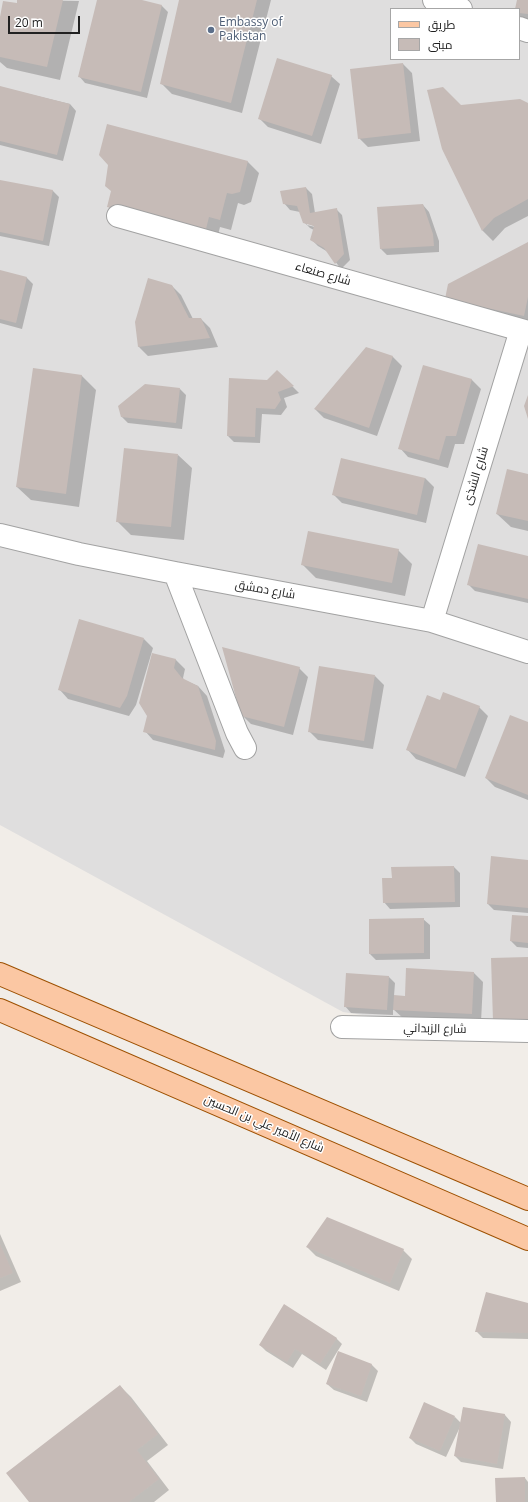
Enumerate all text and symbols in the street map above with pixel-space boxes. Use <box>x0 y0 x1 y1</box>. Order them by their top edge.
scale bar <box>10 8 82 34</box>
legend <box>390 8 520 60</box>
text: 20 m <box>15 14 43 31</box>
place label: Embassy of Pakistan <box>219 16 283 44</box>
text: طريق <box>428 16 455 33</box>
marker: Embassy of Pakistan <box>206 25 216 35</box>
text: مبنى <box>428 36 453 53</box>
street label: شارع صنعاء <box>293 259 353 289</box>
street label: شارع الشذى <box>460 445 492 507</box>
street label: شارع دمشق <box>234 578 296 602</box>
street label: شارع الزبداني <box>403 1021 467 1037</box>
street label: شارع الأمير علي بن الحسين <box>202 1092 326 1156</box>

